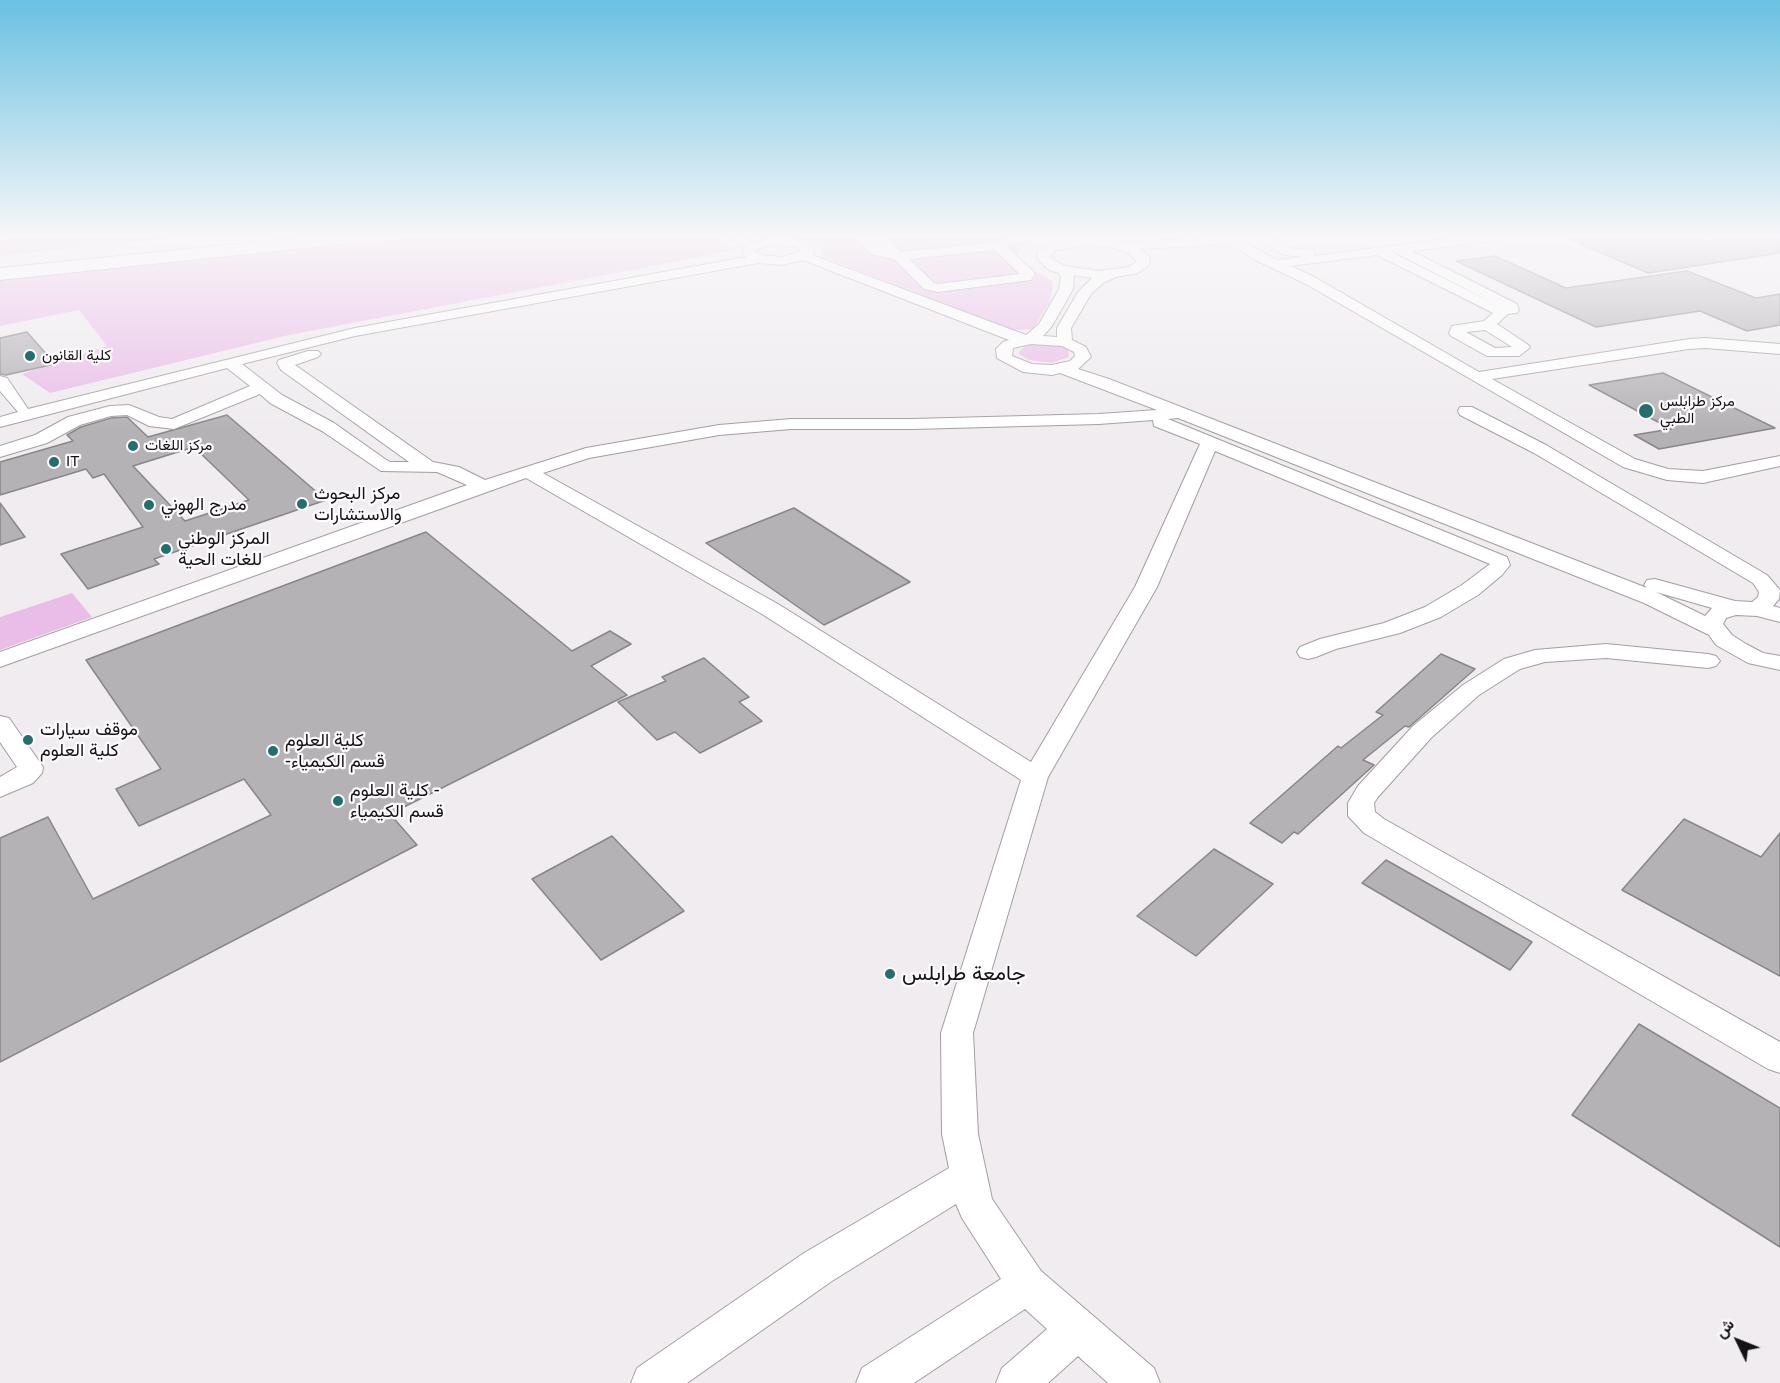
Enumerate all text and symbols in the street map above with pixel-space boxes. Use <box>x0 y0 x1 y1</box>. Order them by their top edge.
place label: كلية القانون <box>42 347 111 365</box>
marker: كلية القانون <box>23 349 37 363</box>
place label: مركز طرابلس الطبي <box>1660 393 1735 428</box>
marker: مركز طرابلس الطبي <box>1637 402 1655 420</box>
place label: مركز اللغات <box>145 437 212 455</box>
marker: مركز اللغات <box>126 439 140 453</box>
place label: IT <box>66 453 79 471</box>
marker: IT <box>47 455 61 469</box>
place label: مركز البحوث والاستشارات <box>314 483 402 526</box>
place label: مدرج الهوني <box>161 494 247 516</box>
marker: مركز البحوث والاستشارات <box>295 497 309 511</box>
marker: مدرج الهوني <box>142 498 156 512</box>
place label: المركز الوطني للغات الحية <box>178 528 270 570</box>
marker: المركز الوطني للغات الحية <box>159 542 173 556</box>
place label: موقف سيارات كلية العلوم <box>40 719 138 762</box>
place label: كلية العلوم -قسم الكيمياء <box>285 730 385 772</box>
marker: موقف سيارات كلية العلوم <box>21 733 35 747</box>
marker: كلية العلوم -قسم الكيمياء <box>266 744 280 758</box>
place label: كلية العلوم - قسم الكيمياء <box>350 780 444 822</box>
marker: كلية العلوم - قسم الكيمياء <box>331 794 345 808</box>
place label: جامعة طرابلس <box>902 961 1026 987</box>
marker: جامعة طرابلس <box>883 967 897 981</box>
north arrow <box>1708 1311 1768 1371</box>
text: ش <box>1712 1316 1737 1341</box>

